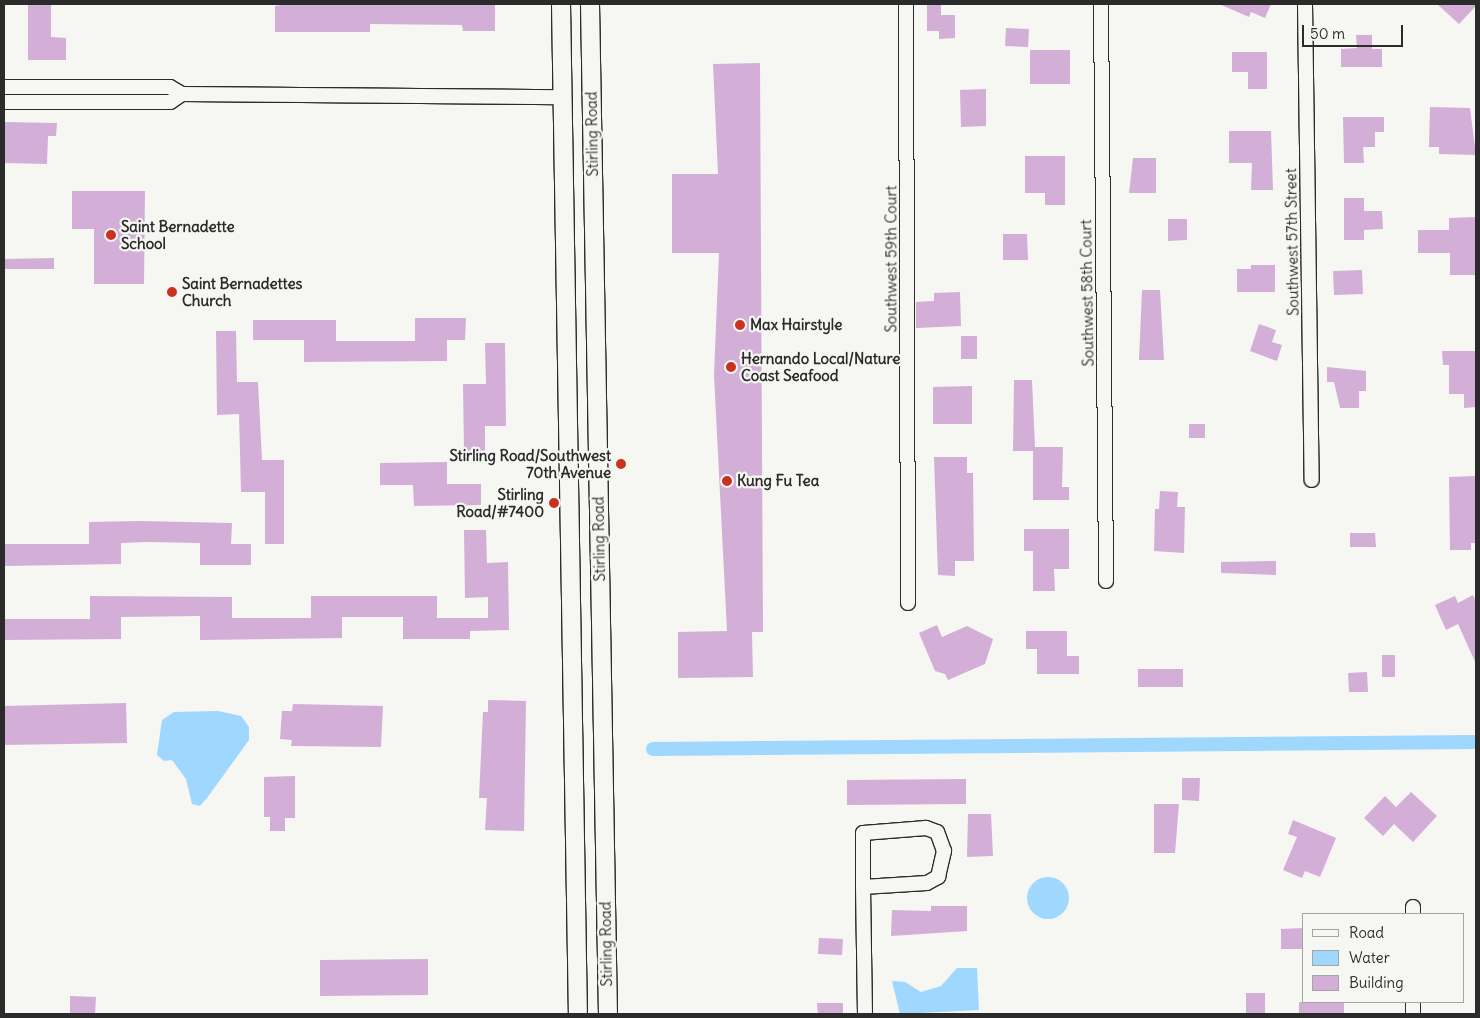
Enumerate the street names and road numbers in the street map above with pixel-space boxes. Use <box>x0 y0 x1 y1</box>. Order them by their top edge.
street label: Stirling Road <box>582 91 602 177</box>
street label: Southwest 57th Street <box>1282 168 1302 316</box>
street label: Southwest 59th Court <box>882 185 900 333</box>
street label: Southwest 58th Court <box>1077 219 1097 367</box>
street label: Stirling Road <box>589 496 609 582</box>
street label: Stirling Road <box>596 901 616 987</box>

